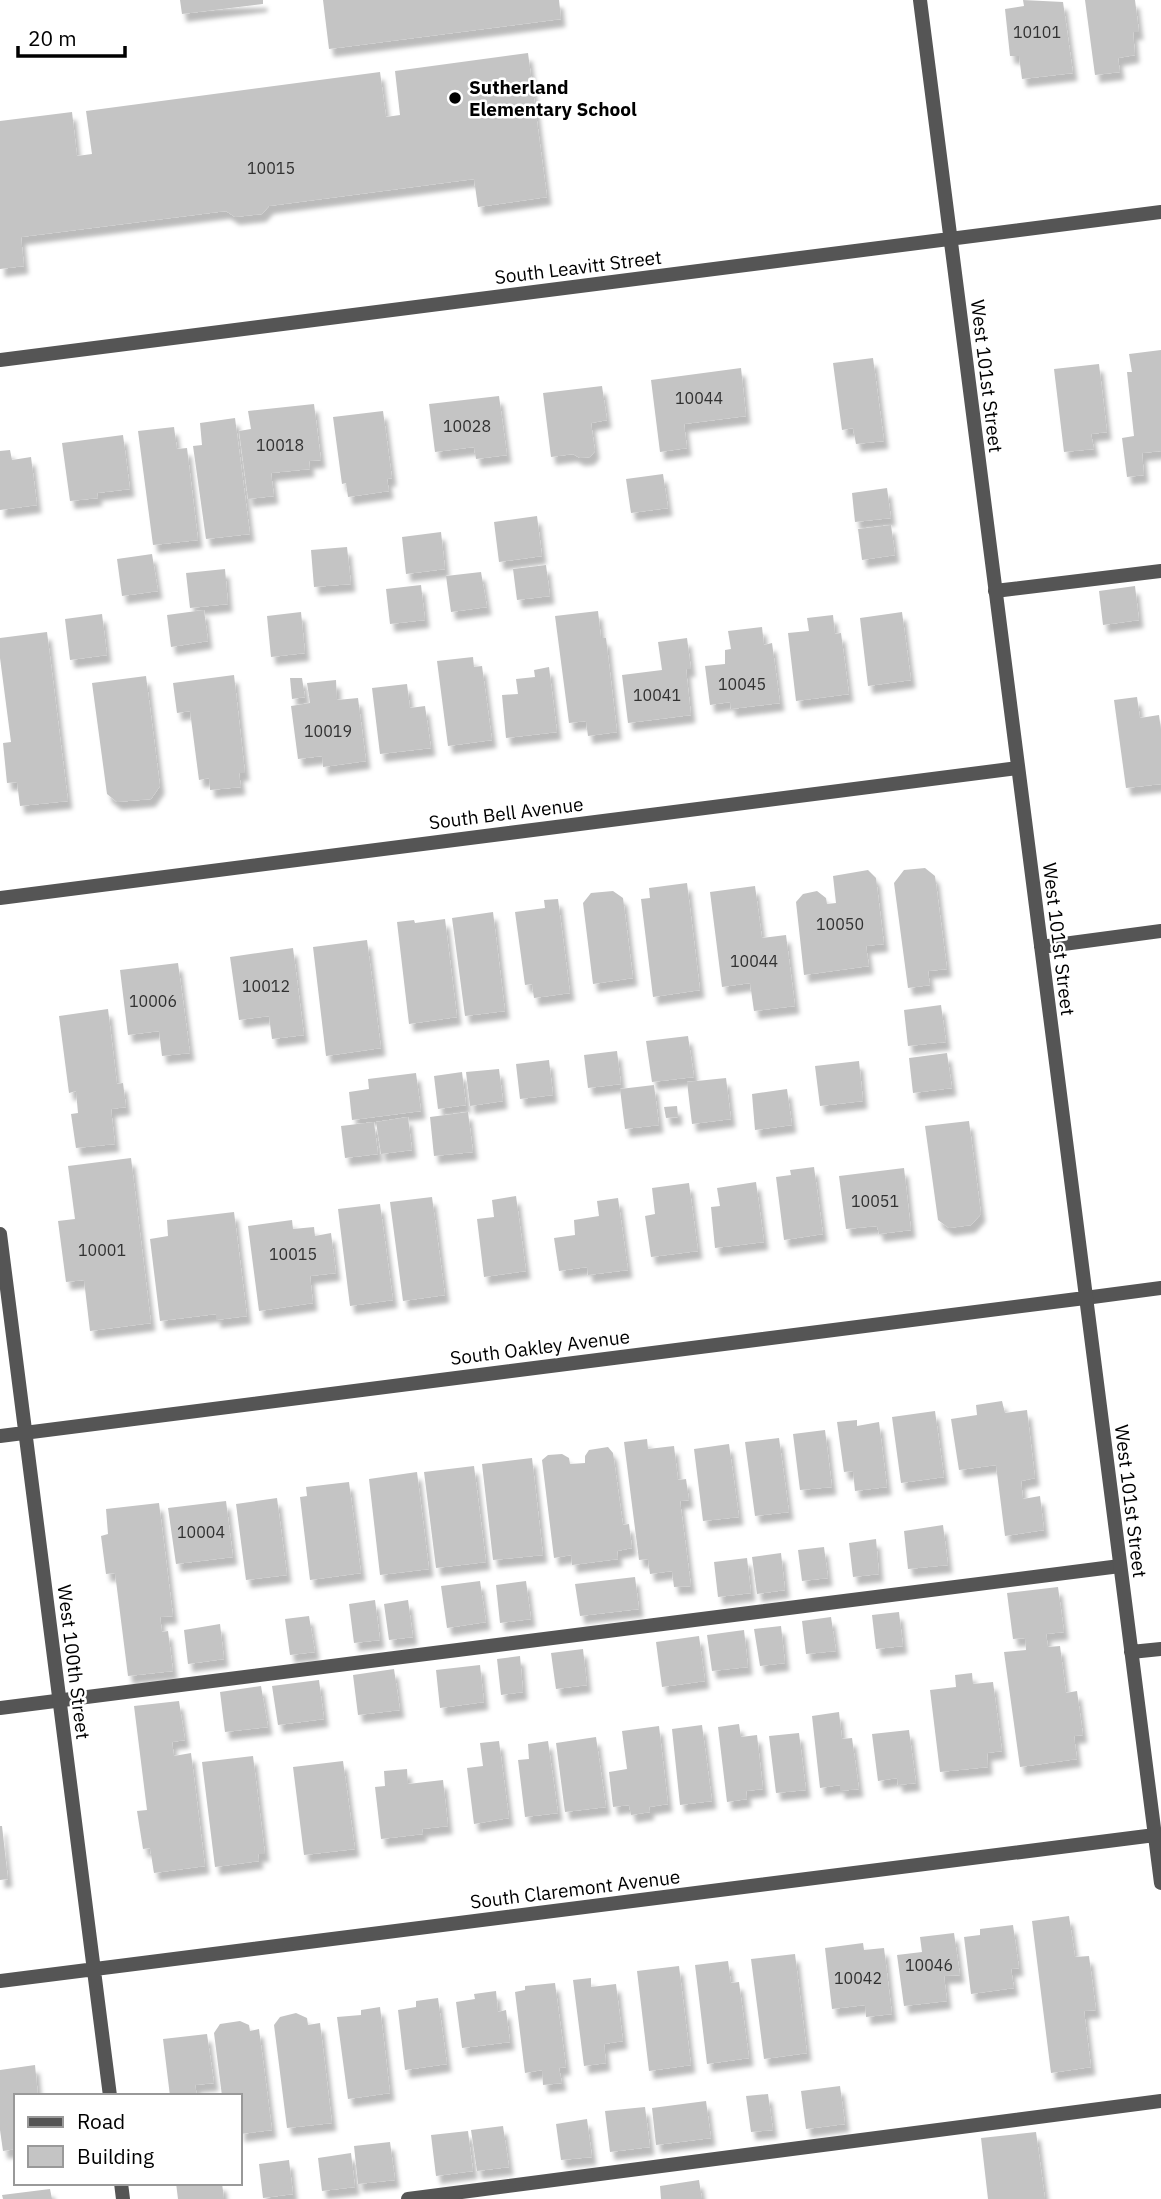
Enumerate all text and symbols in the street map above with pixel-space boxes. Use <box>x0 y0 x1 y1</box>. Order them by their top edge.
scale bar <box>18 14 124 58</box>
house number: 10101 <box>1013 22 1061 42</box>
text: 20 m <box>28 24 77 52</box>
place label: Sutherland Elementary School <box>469 75 637 121</box>
marker: Sutherland Elementary School <box>447 90 463 106</box>
house number: 10015 <box>247 158 295 178</box>
street label: South Leavitt Street <box>493 245 663 289</box>
street label: West 101st Street <box>966 298 1008 454</box>
house number: 10044 <box>675 388 723 408</box>
house number: 10028 <box>443 416 491 436</box>
house number: 10018 <box>256 435 304 455</box>
house number: 10045 <box>718 674 766 694</box>
house number: 10041 <box>633 685 681 705</box>
house number: 10019 <box>304 721 352 741</box>
street label: South Bell Avenue <box>427 792 585 834</box>
street label: West 101st Street <box>1038 861 1080 1017</box>
house number: 10050 <box>816 914 864 934</box>
house number: 10044 <box>730 951 778 971</box>
house number: 10012 <box>242 976 290 996</box>
house number: 10006 <box>129 991 177 1011</box>
house number: 10051 <box>851 1191 899 1211</box>
house number: 10001 <box>78 1240 126 1260</box>
house number: 10015 <box>269 1244 317 1264</box>
street label: South Oakley Avenue <box>449 1324 631 1370</box>
street label: West 101st Street <box>1110 1423 1152 1579</box>
house number: 10004 <box>177 1522 225 1542</box>
street label: West 100th Street <box>53 1583 95 1741</box>
street label: South Claremont Avenue <box>469 1864 681 1914</box>
house number: 10046 <box>905 1955 953 1975</box>
house number: 10042 <box>834 1968 882 1988</box>
legend <box>14 2094 242 2185</box>
text: Road <box>77 2107 125 2135</box>
text: Building <box>77 2142 154 2170</box>

